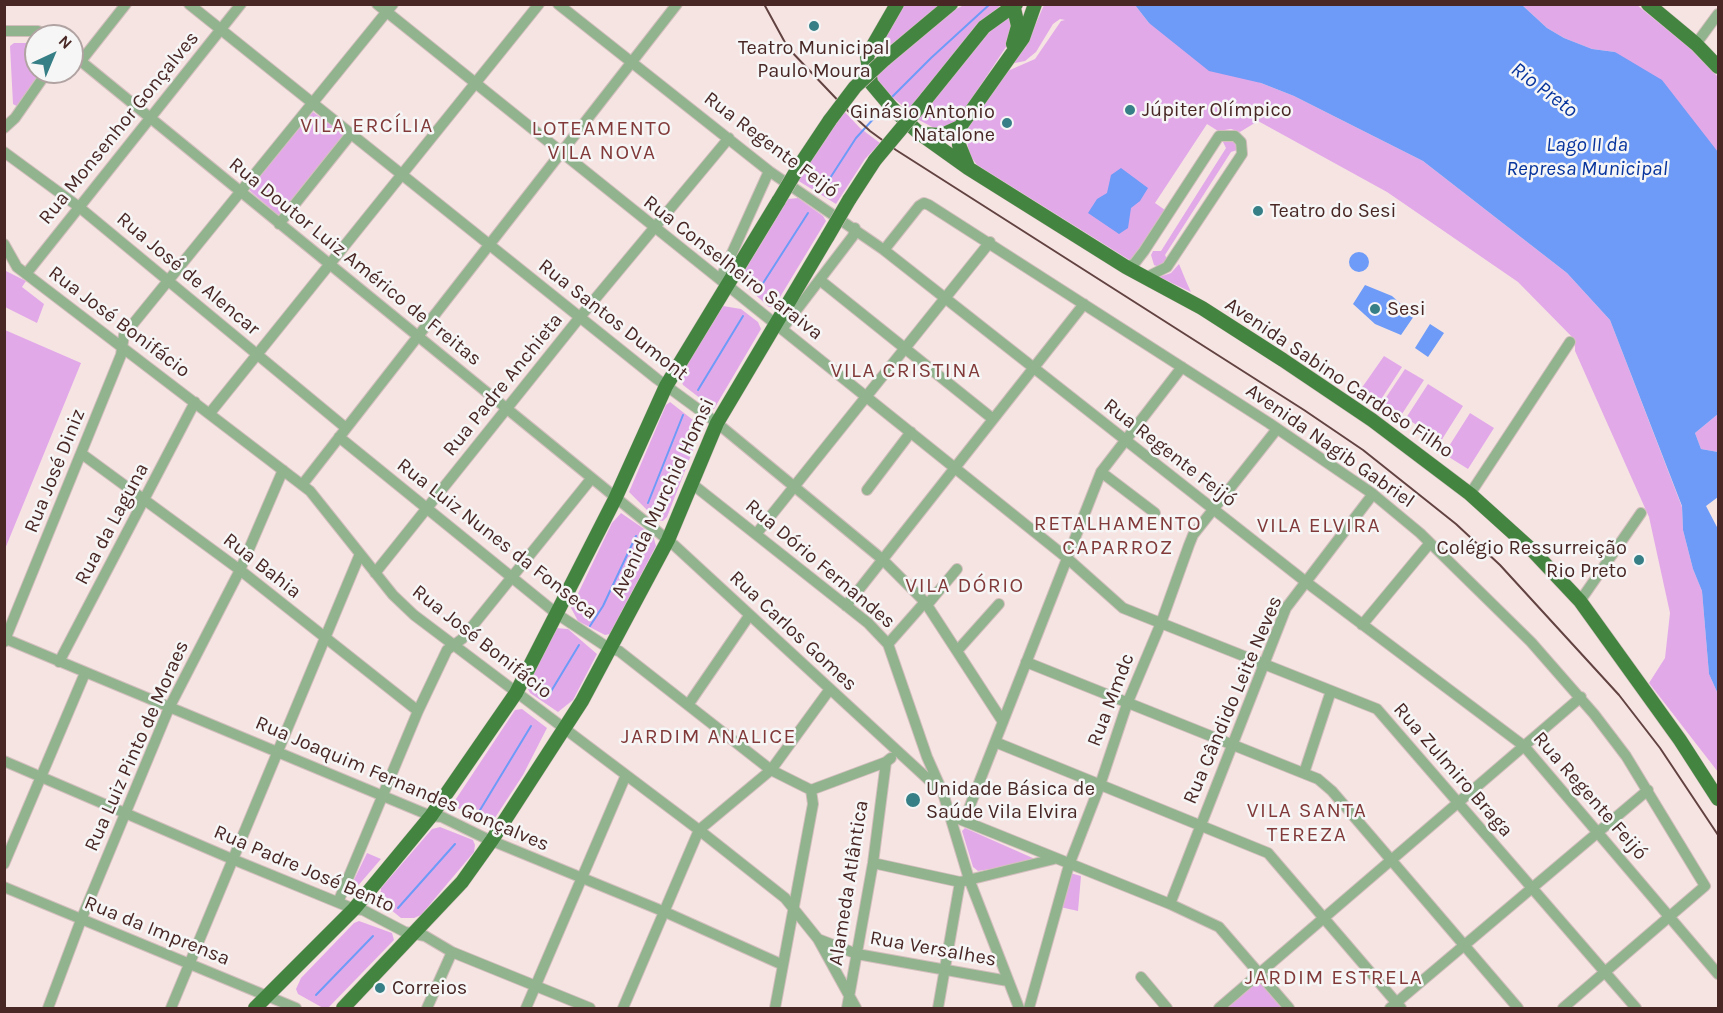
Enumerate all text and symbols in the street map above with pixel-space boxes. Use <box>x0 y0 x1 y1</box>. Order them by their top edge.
marker: Teatro Municipal Paulo Moura <box>807 19 821 33</box>
north arrow <box>24 24 84 84</box>
street label: Rua Monsenhor Gonçalves <box>34 27 204 229</box>
text: N <box>55 31 76 53</box>
place label: Teatro Municipal Paulo Moura <box>738 36 890 83</box>
water label: Rio Preto <box>1506 57 1582 123</box>
street label: Rua Regente Feijó <box>699 87 843 203</box>
place label: Júpiter Olímpico <box>1142 98 1292 122</box>
place label: Ginásio Antonio Natalone <box>850 100 995 147</box>
marker: Júpiter Olímpico <box>1123 103 1137 117</box>
district label: VILA ERCÍLIA <box>300 113 434 139</box>
district label: LOTEAMENTO VILA NOVA <box>532 116 672 166</box>
marker: Ginásio Antonio Natalone <box>1000 116 1014 130</box>
water label: Lago II da Represa Municipal <box>1506 132 1668 182</box>
street label: Rua Doutor Luiz Américo de Freitas <box>224 153 486 371</box>
street label: Rua Conselheiro Saraiva <box>638 190 828 346</box>
place label: Teatro do Sesi <box>1270 199 1397 223</box>
marker: Teatro do Sesi <box>1251 204 1265 218</box>
street label: Rua José de Alencar <box>112 207 264 341</box>
street label: Rua Santos Dumont <box>533 254 693 386</box>
street label: Rua José Bonifácio <box>43 261 195 383</box>
street label: Avenida Sabino Cardoso Filho <box>1220 293 1458 463</box>
place label: Sesi <box>1387 297 1426 321</box>
marker: Sesi <box>1368 302 1382 316</box>
street label: Rua Padre Anchieta <box>438 309 568 461</box>
district label: VILA CRISTINA <box>830 358 982 384</box>
street label: Avenida Nagib Gabriel <box>1241 379 1419 513</box>
street label: Avenida Murchid Homsi <box>606 394 720 602</box>
street label: Rua Regente Feijó <box>1099 394 1241 512</box>
street label: Rua José Diniz <box>19 406 91 536</box>
street label: Rua Luiz Nunes da Fonseca <box>392 453 602 625</box>
street label: Rua da Laguna <box>70 459 154 589</box>
street label: Rua Dório Fernandes <box>740 494 900 634</box>
district label: RETALHAMENTO CAPARROZ <box>1034 511 1202 561</box>
district label: VILA ELVIRA <box>1257 513 1381 539</box>
street label: Rua Bahia <box>218 528 306 604</box>
place label: Colégio Ressurreição Rio Preto <box>1436 536 1627 583</box>
marker: Colégio Ressurreição Rio Preto <box>1632 553 1646 567</box>
street label: Rua Carlos Gomes <box>724 566 862 696</box>
district label: VILA DÓRIO <box>905 573 1025 599</box>
street label: Rua José Bonifácio <box>407 580 557 704</box>
street label: Rua Cândido Leite Neves <box>1178 592 1288 808</box>
street label: Rua Luiz Pinto de Moraes <box>80 637 194 855</box>
street label: Rua Mmdc <box>1082 650 1140 750</box>
street label: Rua Zulmiro Braga <box>1388 698 1518 842</box>
street label: Rua Joaquim Fernandes Gonçalves <box>251 711 553 857</box>
district label: JARDIM ANALICE <box>621 724 797 750</box>
street label: Rua Regente Feijó <box>1528 727 1652 865</box>
place label: Unidade Básica de Saúde Vila Elvira <box>926 777 1095 824</box>
marker: Unidade Básica de Saúde Vila Elvira <box>904 791 922 809</box>
district label: VILA SANTA TEREZA <box>1247 798 1367 848</box>
street label: Alameda Atlântica <box>824 799 874 967</box>
street label: Rua Padre José Bento <box>210 820 398 918</box>
street label: Rua da Imprensa <box>81 891 233 971</box>
street label: Rua Versalhes <box>868 926 998 972</box>
district label: JARDIM ESTRELA <box>1245 965 1423 991</box>
place label: Correios <box>392 976 467 1000</box>
marker: Correios <box>373 981 387 995</box>

